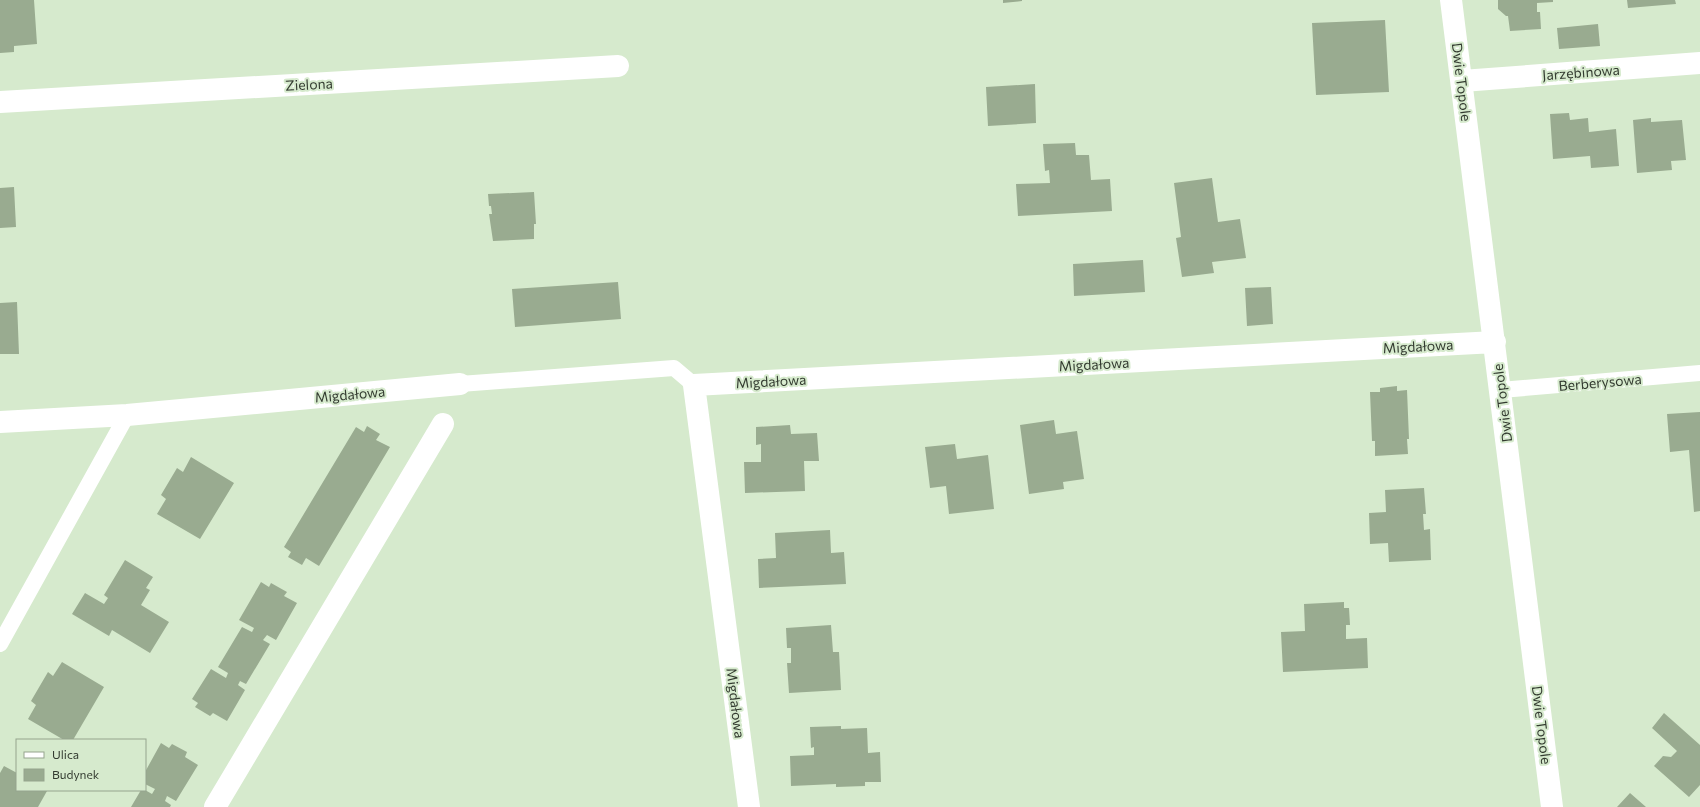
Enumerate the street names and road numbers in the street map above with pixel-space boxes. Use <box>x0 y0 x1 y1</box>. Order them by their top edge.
street label: Dwie Topole <box>1449 42 1475 122</box>
street label: Jarzębinowa <box>1542 61 1620 83</box>
street label: Zielona <box>285 74 333 94</box>
street label: Migdałowa <box>1382 336 1454 356</box>
street label: Migdałowa <box>1058 354 1130 374</box>
street label: Dwie Topole <box>1489 363 1515 443</box>
street label: Berberysowa <box>1558 370 1642 394</box>
street label: Migdałowa <box>735 371 807 391</box>
street label: Migdałowa <box>314 382 386 406</box>
street label: Migdałowa <box>723 667 749 739</box>
street label: Dwie Topole <box>1529 685 1555 765</box>

